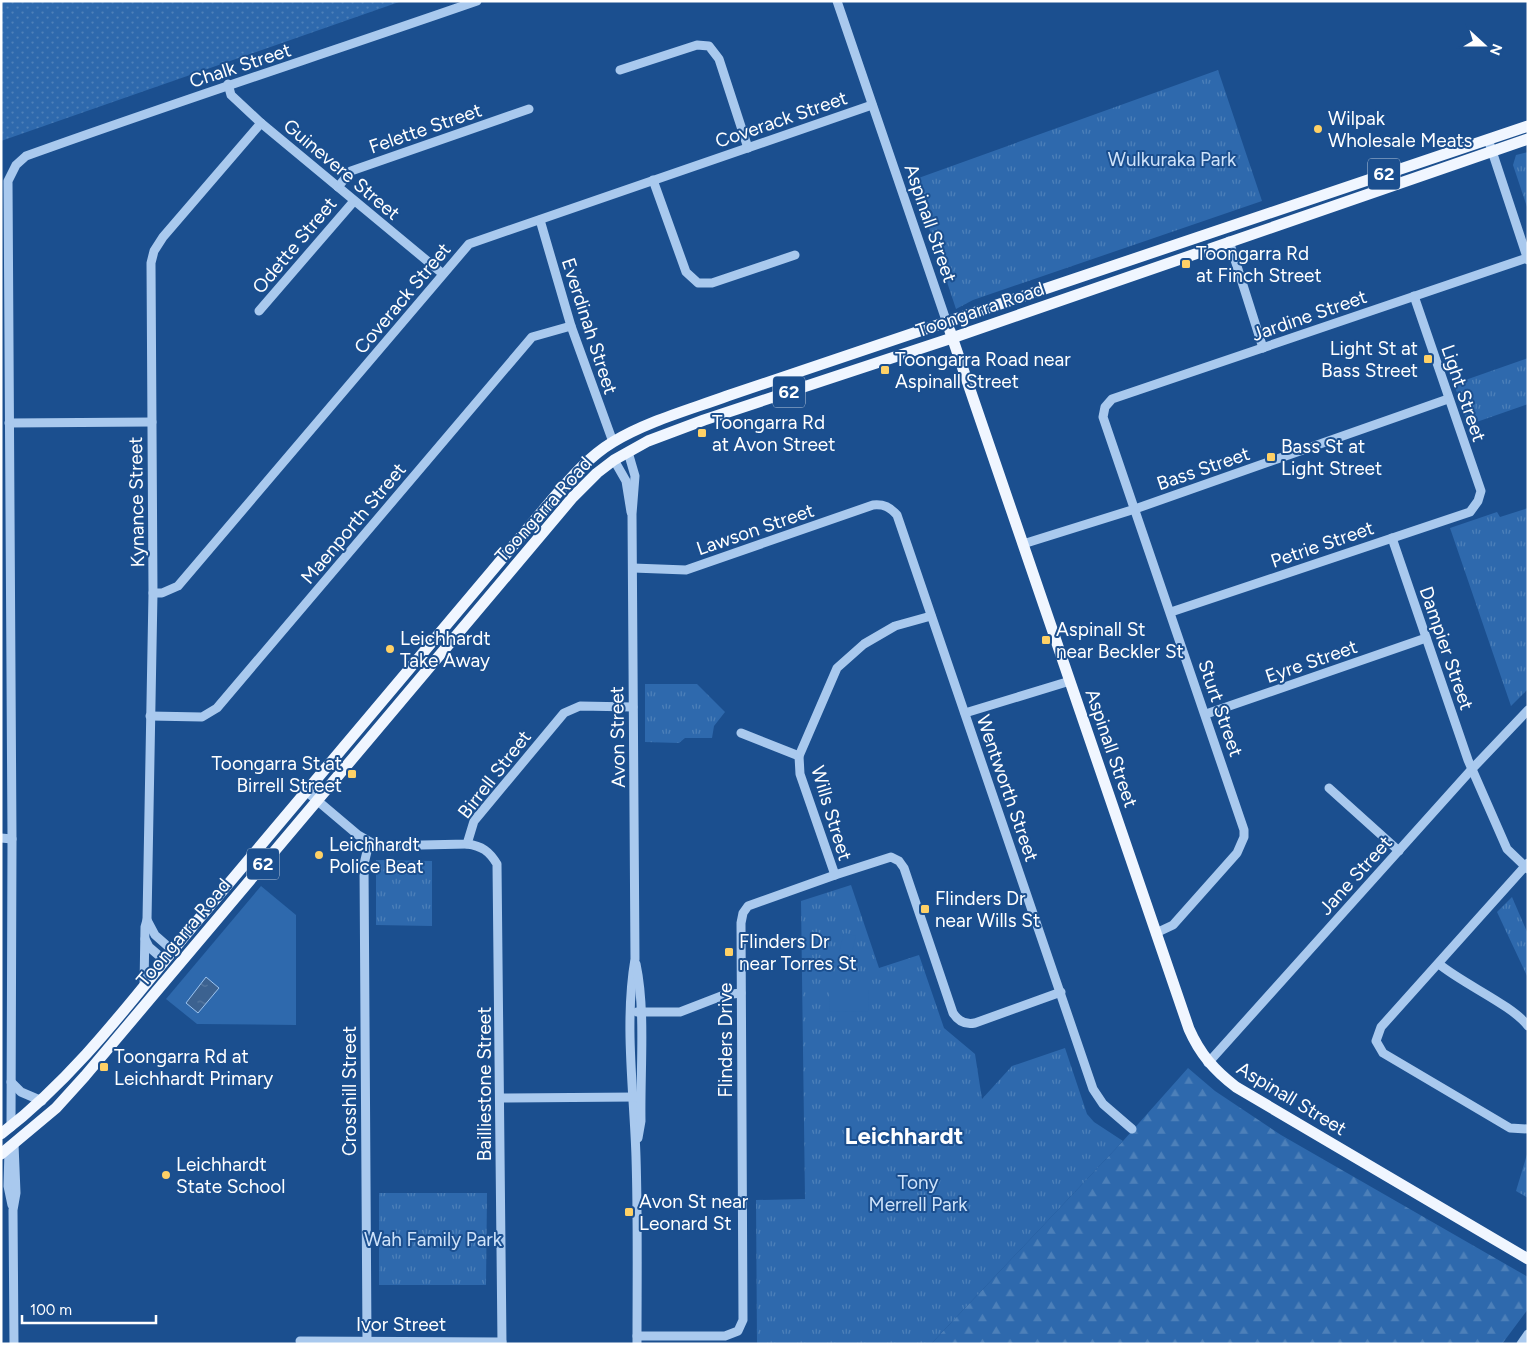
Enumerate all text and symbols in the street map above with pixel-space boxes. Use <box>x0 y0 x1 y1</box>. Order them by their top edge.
north arrow <box>1459 20 1509 70</box>
street label: Chalk Street <box>187 38 294 93</box>
text: N <box>1486 41 1506 58</box>
street label: Coverack Street <box>712 86 850 153</box>
street label: Felette Street <box>366 98 485 159</box>
place label: Wilpak Wholesale Meats <box>1328 107 1473 152</box>
street label: Guinevere Street <box>279 114 405 225</box>
marker: Wilpak Wholesale Meats <box>1312 123 1324 135</box>
park label: Wulkuraka Park <box>1108 148 1237 171</box>
road number: 62 <box>1368 158 1400 190</box>
street label: Aspinall Street <box>899 161 962 285</box>
street label: Odette Street <box>247 192 341 298</box>
street label: Coverack Street <box>349 238 456 359</box>
place label: Toongarra Rd at Finch Street <box>1196 242 1322 287</box>
street label: Everdinah Street <box>557 255 622 397</box>
marker: Toongarra Rd at Finch Street <box>1180 258 1192 270</box>
street label: Toongarra Road <box>913 277 1047 342</box>
street label: Jardine Street <box>1249 285 1370 346</box>
place label: Light St at Bass Street <box>1321 337 1418 382</box>
street label: Light Street <box>1436 342 1491 445</box>
place label: Toongarra Road near Aspinall Street <box>895 348 1071 393</box>
marker: Light St at Bass Street <box>1422 353 1434 365</box>
marker: Toongarra Road near Aspinall Street <box>879 364 891 376</box>
road number: 62 <box>773 377 805 408</box>
place label: Toongarra Rd at Avon Street <box>712 411 835 456</box>
marker: Toongarra Rd at Avon Street <box>696 427 708 439</box>
place label: Bass St at Light Street <box>1281 435 1382 480</box>
street label: Kynance Street <box>124 436 149 568</box>
street label: Bass Street <box>1154 442 1253 495</box>
marker: Bass St at Light Street <box>1265 451 1277 463</box>
street label: Toongarra Road <box>490 452 597 567</box>
street label: Maenporth Street <box>296 458 411 589</box>
street label: Lawson Street <box>693 499 817 560</box>
street label: Petrie Street <box>1268 516 1377 573</box>
street label: Dampier Street <box>1415 583 1478 713</box>
place label: Aspinall St near Beckler St <box>1056 618 1184 663</box>
place label: Leichhardt Take Away <box>400 627 491 672</box>
marker: Aspinall St near Beckler St <box>1040 634 1052 646</box>
street label: Eyre Street <box>1262 635 1360 688</box>
marker: Leichhardt Take Away <box>384 643 396 655</box>
street label: Sturt Street <box>1193 657 1248 760</box>
street label: Avon Street <box>605 686 630 788</box>
street label: Aspinall Street <box>1080 686 1143 810</box>
street label: Wentworth Street <box>972 712 1043 864</box>
street label: Birrell Street <box>453 726 536 823</box>
place label: Toongarra St at Birrell Street <box>212 752 342 797</box>
street label: Wills Street <box>806 763 857 863</box>
marker: Toongarra St at Birrell Street <box>346 768 358 780</box>
street label: Jane Street <box>1314 831 1397 920</box>
place label: Leichhardt Police Beat <box>329 833 424 878</box>
road number: 62 <box>247 849 279 880</box>
marker: Leichhardt Police Beat <box>313 849 325 861</box>
street label: Toongarra Road <box>132 874 235 991</box>
place label: Flinders Dr near Wills St <box>935 887 1040 932</box>
marker: Flinders Dr near Wills St <box>919 903 931 915</box>
place label: Flinders Dr near Torres St <box>739 930 857 975</box>
marker: Flinders Dr near Torres St <box>723 946 735 958</box>
street label: Flinders Drive <box>714 983 737 1097</box>
street label: Bailliestone Street <box>473 1007 496 1161</box>
street label: Crosshill Street <box>338 1026 361 1156</box>
place label: Toongarra Rd at Leichhardt Primary <box>114 1045 273 1090</box>
street label: Aspinall Street <box>1233 1057 1351 1140</box>
marker: Toongarra Rd at Leichhardt Primary <box>98 1061 110 1073</box>
district label: Leichhardt <box>845 1121 963 1150</box>
place label: Leichhardt State School <box>176 1153 285 1198</box>
marker: Leichhardt State School <box>160 1169 172 1181</box>
park label: Tony Merrell Park <box>869 1171 968 1216</box>
place label: Avon St near Leonard St <box>639 1190 749 1235</box>
marker: Avon St near Leonard St <box>623 1206 635 1218</box>
park label: Wah Family Park <box>364 1228 503 1251</box>
scale bar <box>22 1292 156 1324</box>
text: 100 m <box>30 1301 72 1319</box>
street label: Ivor Street <box>356 1313 446 1336</box>

